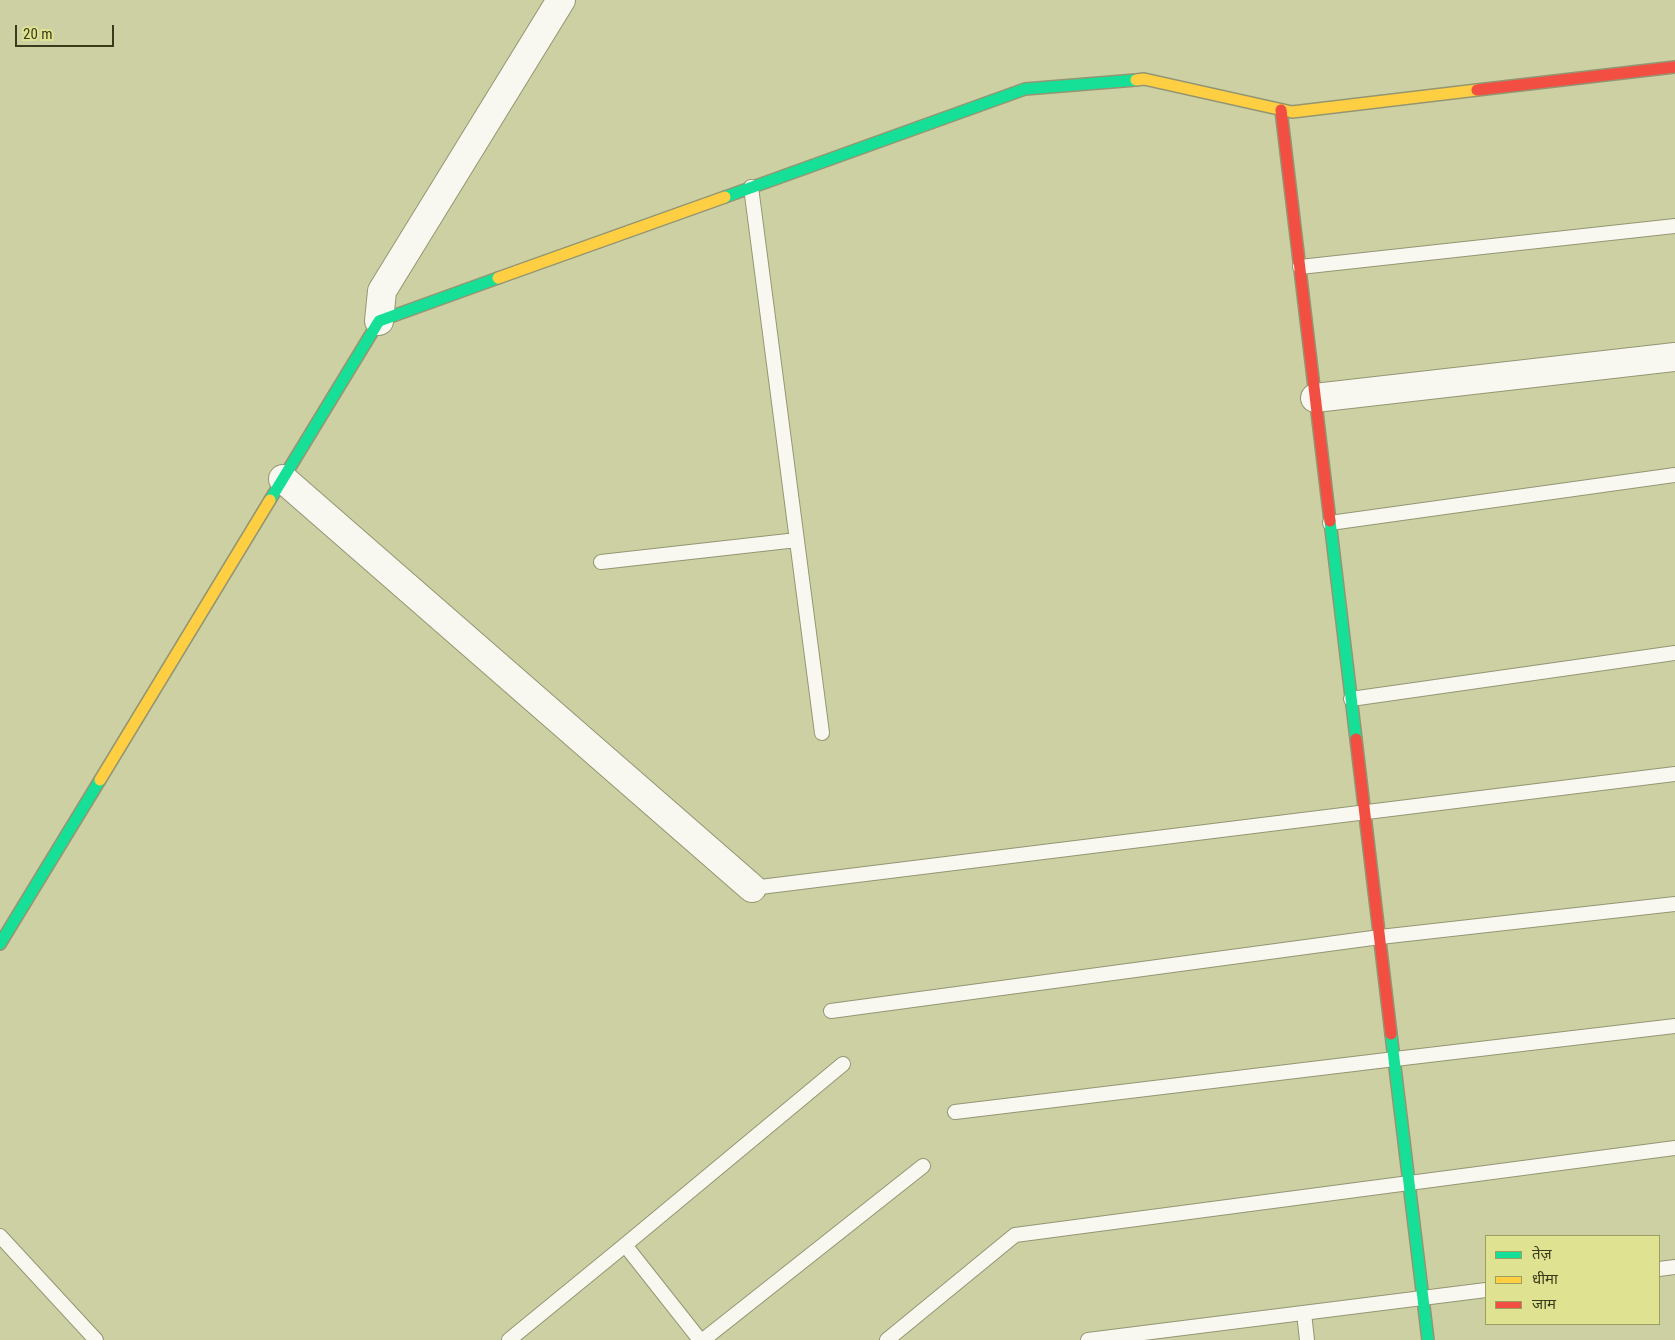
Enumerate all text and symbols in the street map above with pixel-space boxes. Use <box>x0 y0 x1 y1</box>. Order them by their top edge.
scale bar <box>18 15 116 47</box>
text: 20 m <box>23 25 53 43</box>
legend <box>1485 1235 1660 1325</box>
text: तेज़ <box>1532 1245 1552 1263</box>
text: धीमा <box>1532 1270 1558 1288</box>
text: जाम <box>1532 1295 1556 1313</box>

